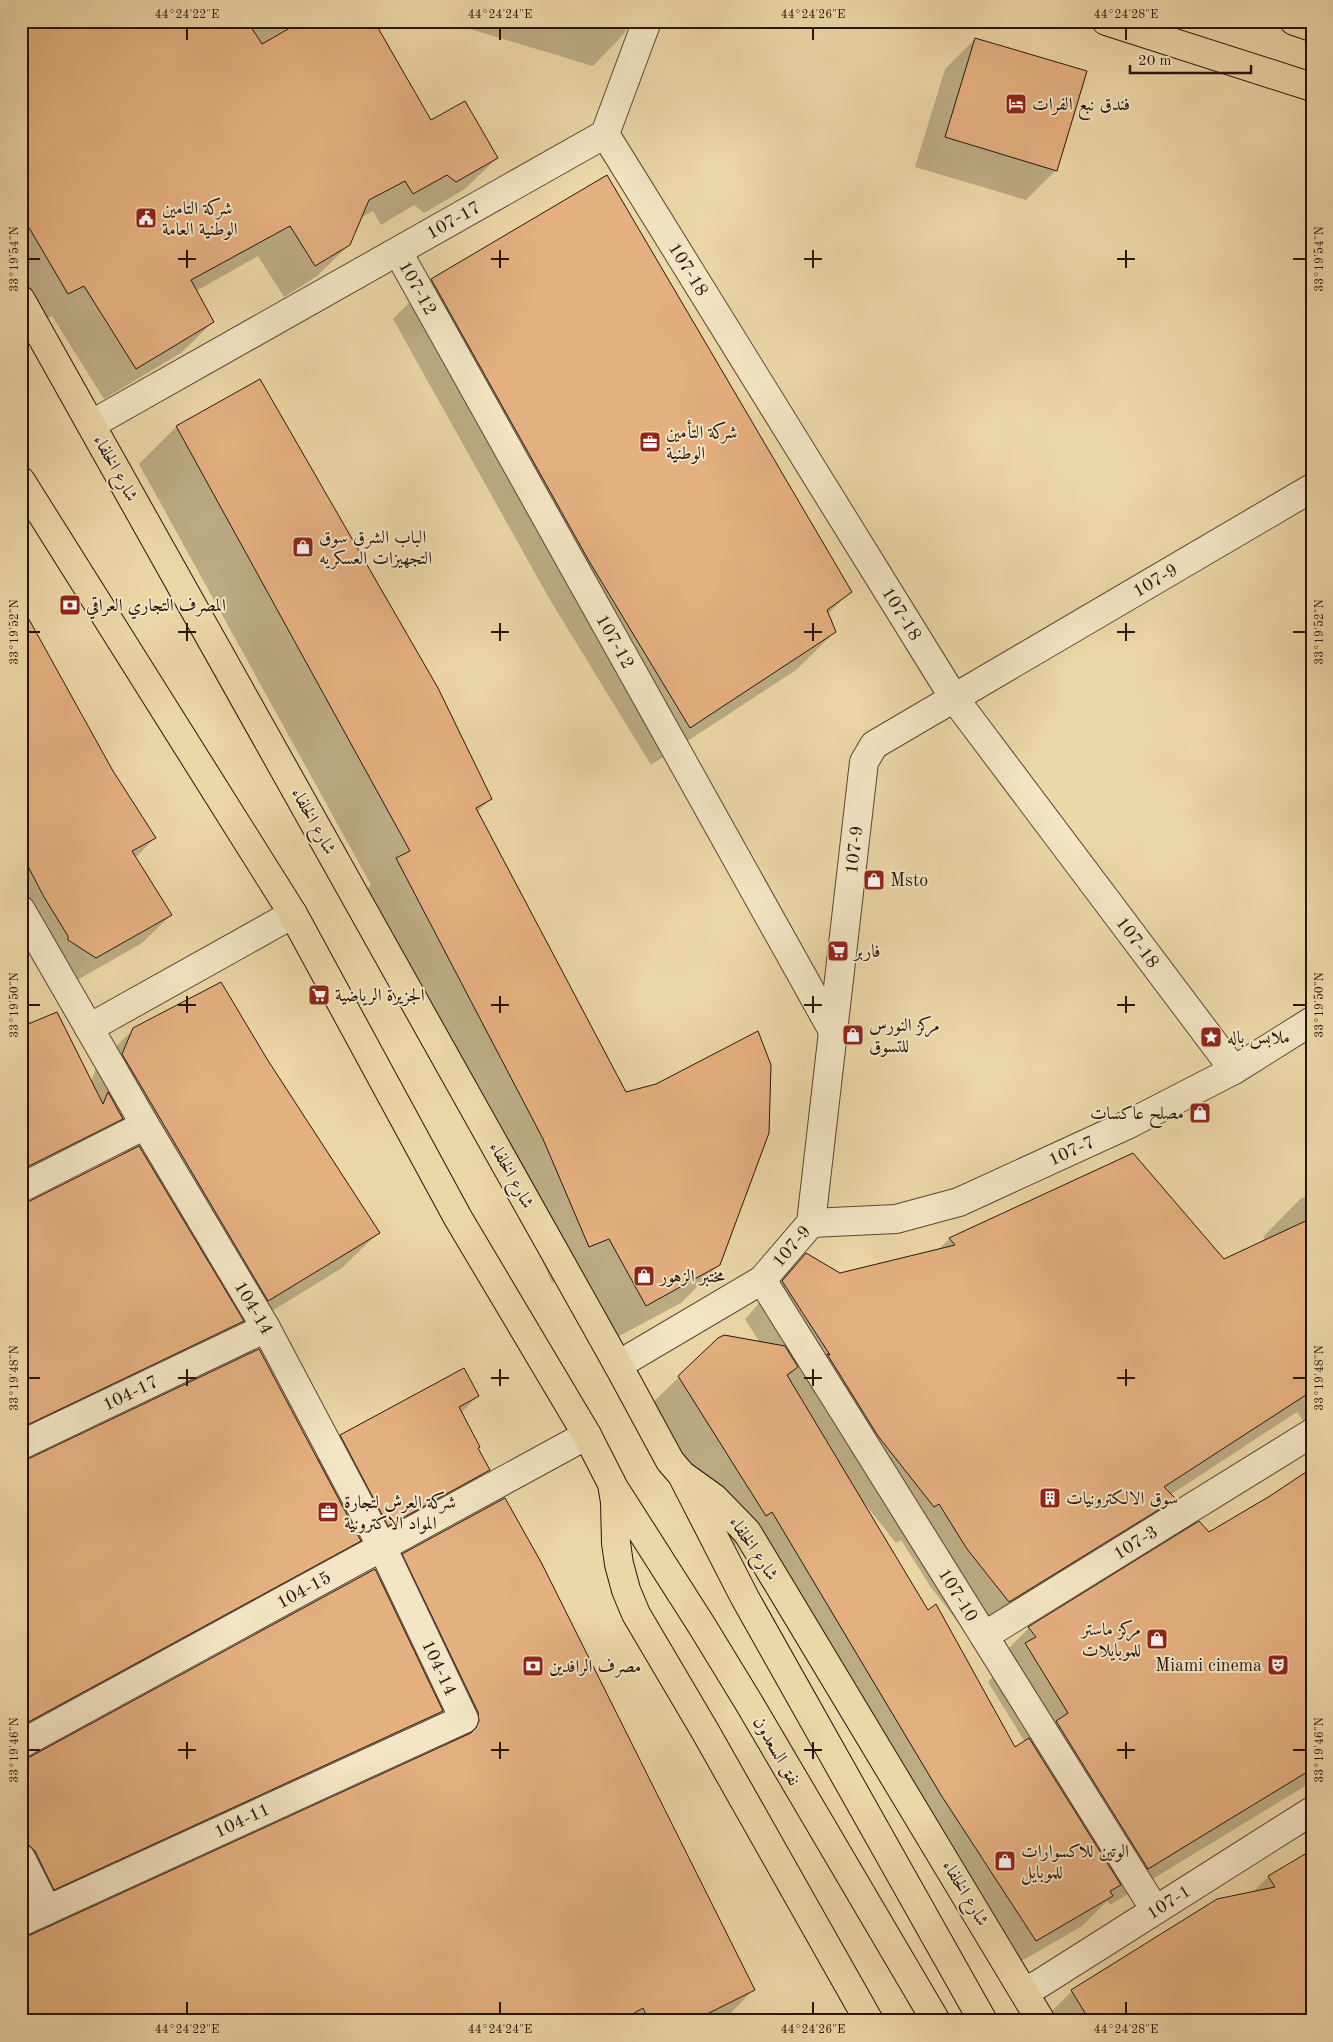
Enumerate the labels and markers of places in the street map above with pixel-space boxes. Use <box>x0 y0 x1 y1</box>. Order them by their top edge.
hotel icon: فندق نبع الفرات <box>1004 92 1028 116</box>
place label: فندق نبع الفرات <box>1032 96 1130 120</box>
place label: شركة التامين الوطنية العامة <box>162 197 238 240</box>
public building icon: شركة التامين الوطنية العامة <box>134 206 158 230</box>
place label: شركة التأمين الوطنية <box>666 419 737 464</box>
office icon: شركة التأمين الوطنية <box>638 430 662 454</box>
place label: الباب الشرق سوق التجهيزات العسكريه <box>319 529 432 570</box>
shop icon: الباب الشرق سوق التجهيزات العسكريه <box>291 535 315 559</box>
bank icon: المصرف التجاري العراقي <box>58 593 82 617</box>
place label: المصرف التجاري العراقي <box>86 596 226 620</box>
shop icon: Msto <box>862 868 886 892</box>
place label: Msto <box>890 872 928 890</box>
supermarket icon: فاربر <box>826 939 850 963</box>
place label: فاربر <box>852 943 881 962</box>
supermarket icon: الجزيرة الرياضية <box>307 983 331 1007</box>
place label: الجزيرة الرياضية <box>335 987 425 1007</box>
place label: مركز النورس للتسوق <box>869 1015 940 1057</box>
shop icon: مركز النورس للتسوق <box>841 1023 865 1047</box>
place icon: ملابس باله <box>1199 1025 1223 1049</box>
place label: ملابس باله <box>1227 1029 1290 1049</box>
shop icon: مصلح عاكسات <box>1188 1101 1212 1125</box>
place label: مصلح عاكسات <box>1090 1105 1184 1129</box>
shop icon: مختبر الزهور <box>632 1264 656 1288</box>
place label: مختبر الزهور <box>658 1268 725 1287</box>
building icon: سوق الالكترونيات <box>1038 1486 1062 1510</box>
place label: سوق الالكترونيات <box>1066 1489 1178 1509</box>
place label: شركة العرش لتجارة المواد الاكترونية <box>344 1491 456 1534</box>
office icon: شركة العرش لتجارة المواد الاكترونية <box>316 1500 340 1524</box>
place label: مركز ماستر للموبايلات <box>1080 1619 1141 1661</box>
shop icon: مركز ماستر للموبايلات <box>1145 1627 1169 1651</box>
theatre icon: Miami cinema <box>1266 1653 1290 1677</box>
bank icon: مصرف الرافدين <box>521 1654 545 1678</box>
place label: Miami cinema <box>1155 1657 1262 1675</box>
place label: مصرف الرافدين <box>549 1658 641 1678</box>
place label: الوتين للاكسوارات للموبايل <box>1021 1843 1129 1885</box>
shop icon: الوتين للاكسوارات للموبايل <box>993 1849 1017 1873</box>

